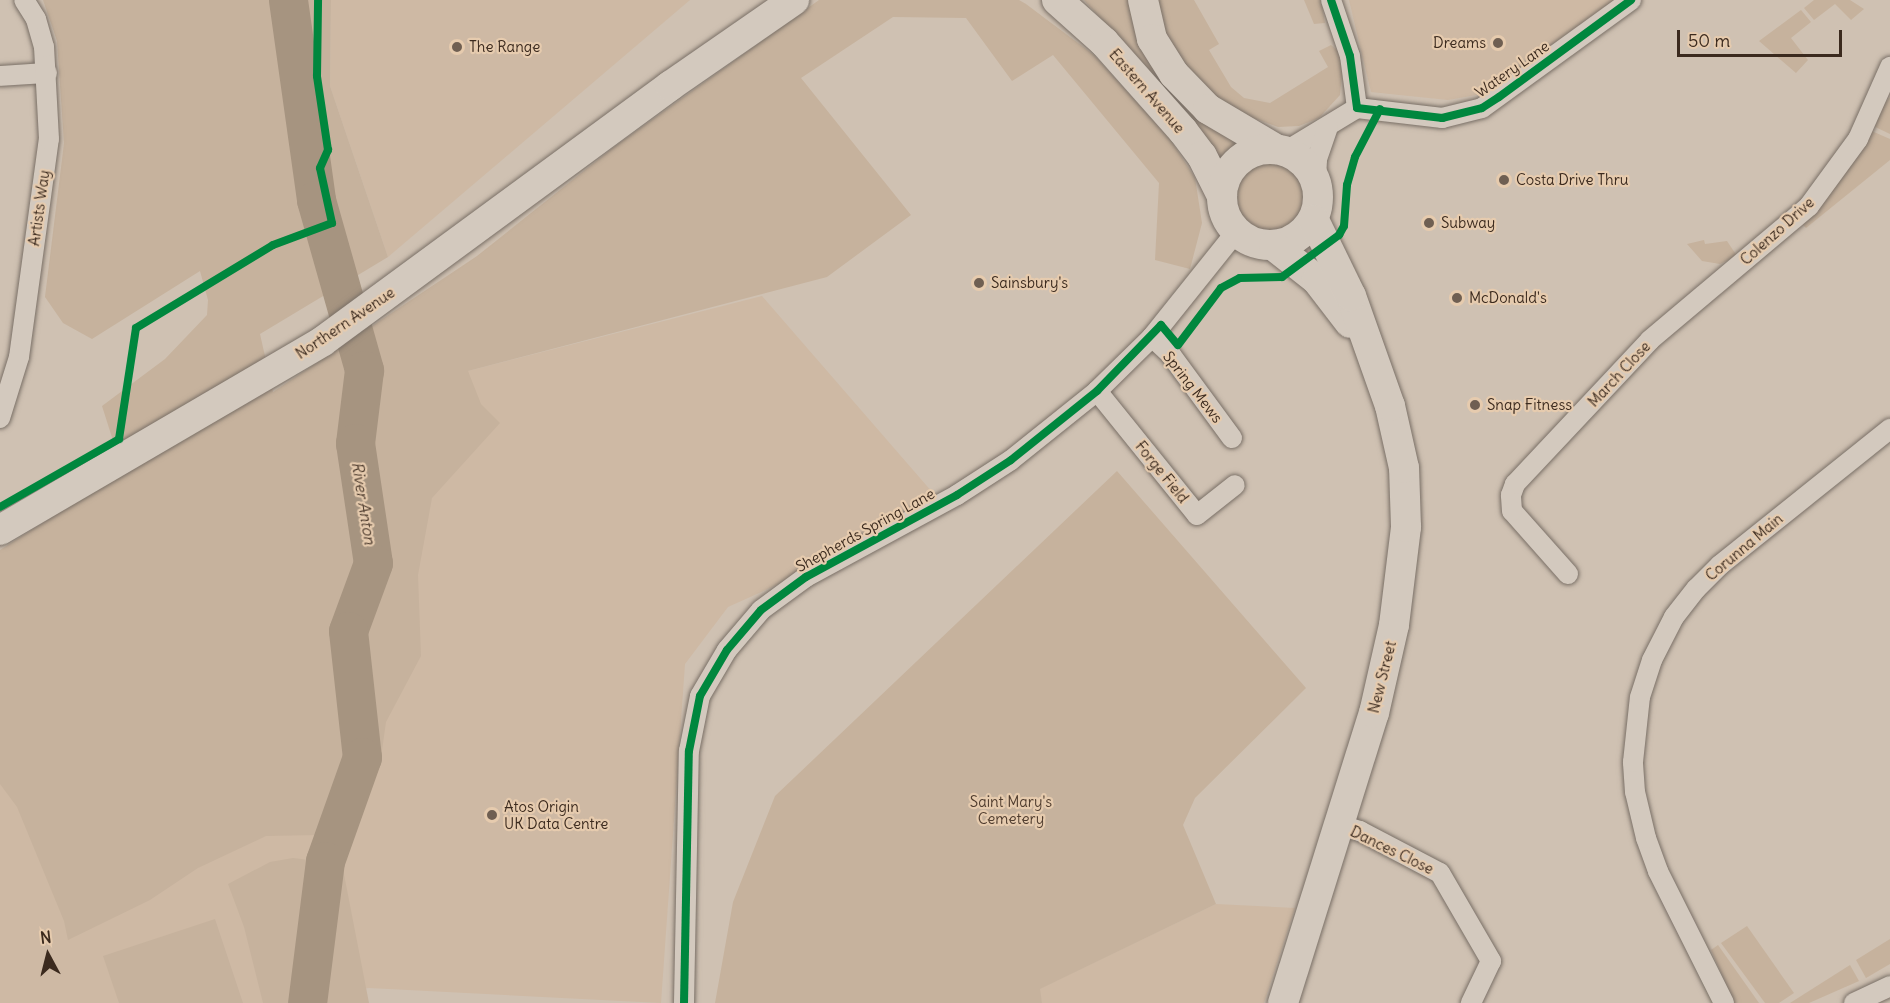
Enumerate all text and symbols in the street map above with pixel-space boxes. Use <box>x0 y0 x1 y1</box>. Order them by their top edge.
scale bar <box>1680 18 1845 56</box>
text: 50 m <box>1688 29 1730 52</box>
place label: Dreams <box>1433 34 1486 52</box>
marker: Dreams <box>1491 36 1505 50</box>
street label: Watery Lane <box>1471 37 1553 101</box>
place label: The Range <box>469 38 540 56</box>
marker: The Range <box>450 40 464 54</box>
street label: Eastern Avenue <box>1106 45 1188 137</box>
street label: Artists Way <box>25 169 53 247</box>
place label: Costa Drive Thru <box>1516 171 1629 189</box>
marker: Costa Drive Thru <box>1497 173 1511 187</box>
street label: Colenzo Drive <box>1736 193 1818 269</box>
place label: Subway <box>1441 214 1495 232</box>
marker: Subway <box>1422 216 1436 230</box>
place label: Sainsbury's <box>991 274 1068 292</box>
marker: Sainsbury's <box>972 276 986 290</box>
street label: Northern Avenue <box>292 283 398 363</box>
place label: McDonald's <box>1469 289 1547 307</box>
marker: McDonald's <box>1450 291 1464 305</box>
street label: March Close <box>1584 337 1654 411</box>
street label: Spring Mews <box>1160 348 1226 426</box>
place label: Snap Fitness <box>1487 396 1572 414</box>
marker: Snap Fitness <box>1468 398 1482 412</box>
street label: Forge Field <box>1132 437 1192 507</box>
water label: River Anton <box>348 460 380 546</box>
street label: Shepherds Spring Lane <box>792 484 938 576</box>
street label: Corunna Main <box>1702 510 1786 584</box>
street label: New Street <box>1364 639 1400 715</box>
park label: Saint Mary's Cemetery <box>970 792 1052 827</box>
place label: Atos Origin UK Data Centre <box>504 797 608 832</box>
marker: Atos Origin UK Data Centre <box>485 808 499 822</box>
street label: Dances Close <box>1347 822 1437 878</box>
north arrow <box>18 925 78 985</box>
text: N <box>39 927 53 948</box>

